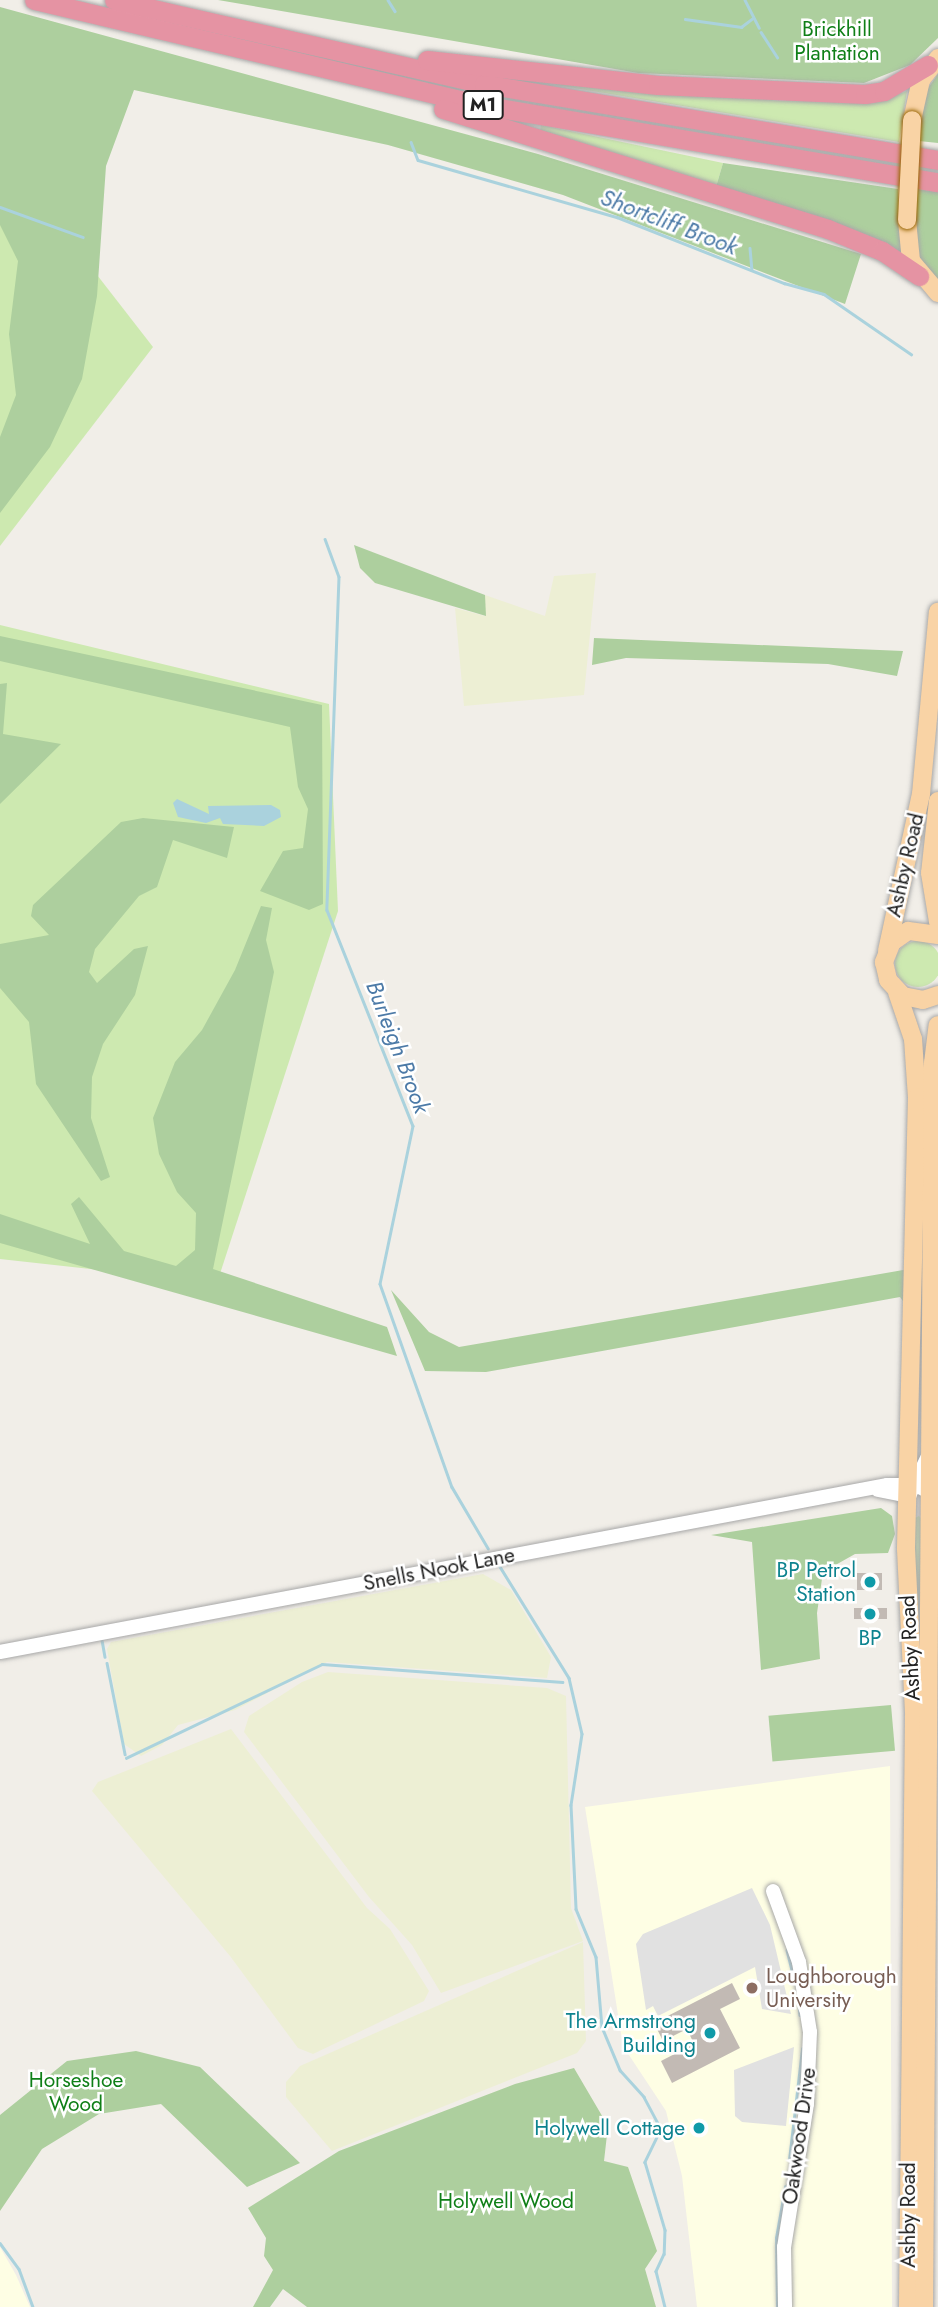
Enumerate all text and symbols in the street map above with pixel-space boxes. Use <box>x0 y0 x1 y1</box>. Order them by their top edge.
park label: Brickhill Plantation <box>794 16 880 66</box>
road number: M1 <box>462 90 504 120</box>
water label: Shortcliff Brook <box>597 183 741 261</box>
street label: Ashby Road <box>881 811 929 919</box>
water label: Burleigh Brook <box>360 977 436 1117</box>
street label: Snells Nook Lane <box>361 1542 517 1596</box>
place label: BP Petrol Station <box>777 1557 856 1607</box>
marker: BP Petrol Station <box>862 1574 878 1590</box>
street label: Ashby Road <box>895 1594 925 1702</box>
marker: BP <box>862 1606 878 1622</box>
place label: BP <box>858 1625 882 1651</box>
place label: Loughborough University <box>766 1963 897 2013</box>
marker: Loughborough University <box>744 1980 760 1996</box>
place label: The Armstrong Building <box>566 2008 696 2058</box>
marker: The Armstrong Building <box>702 2025 718 2041</box>
street label: Oakwood Drive <box>777 2066 821 2206</box>
park label: Horseshoe Wood <box>29 2067 123 2117</box>
place label: Holywell Cottage <box>534 2115 685 2141</box>
marker: Holywell Cottage <box>691 2120 707 2136</box>
street label: Ashby Road <box>895 2162 921 2268</box>
park label: Holywell Wood <box>438 2188 574 2214</box>

